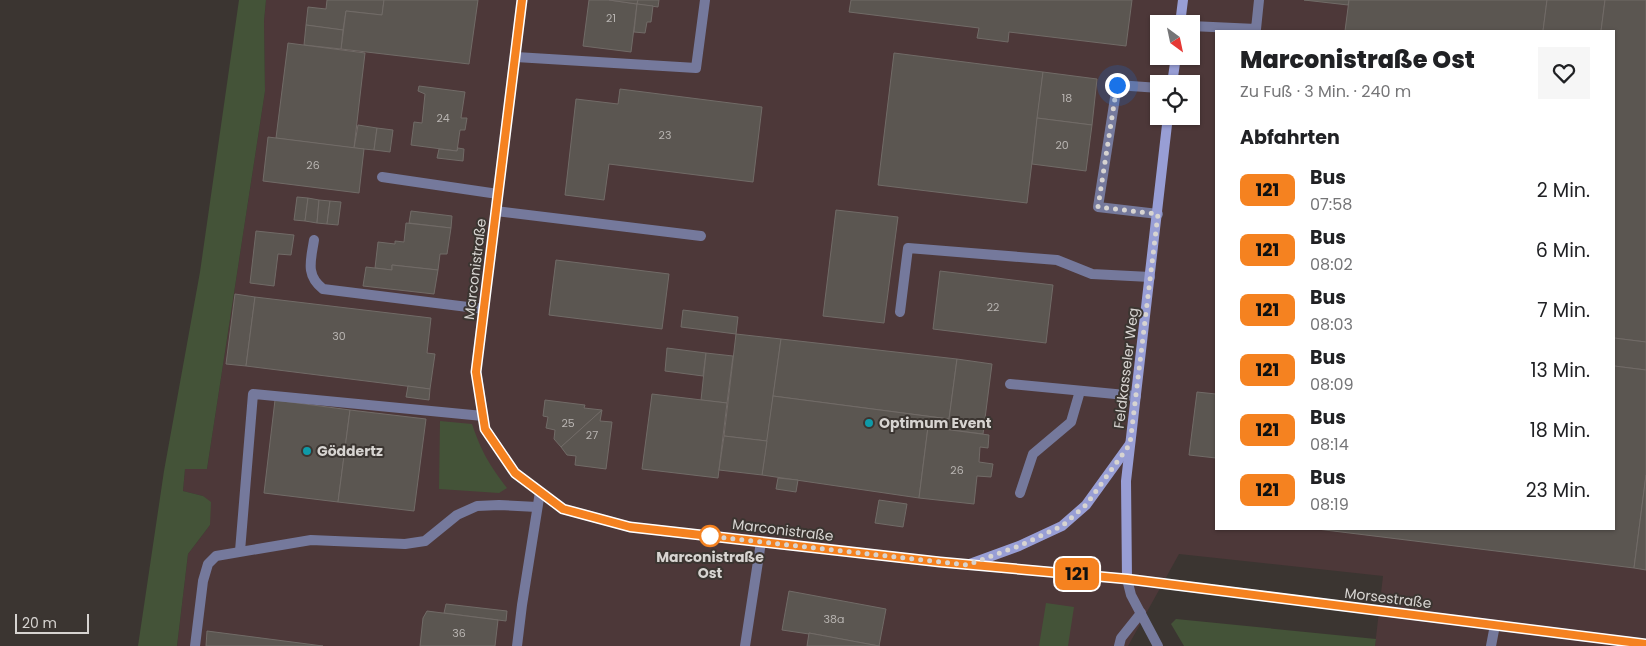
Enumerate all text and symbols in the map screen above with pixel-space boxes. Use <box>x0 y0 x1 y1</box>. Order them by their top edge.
house number: 21 <box>606 10 616 26</box>
north arrow <box>1150 15 1200 65</box>
map controls <box>1150 15 1200 125</box>
text: Marconistraße Ost <box>1240 43 1475 76</box>
button: heart <box>1538 47 1590 99</box>
your location <box>1105 73 1130 98</box>
button: locate <box>1150 75 1200 125</box>
text: Zu Fuß · 3 Min. · 240 m <box>1240 80 1411 103</box>
house number: 18 <box>1062 90 1072 106</box>
house number: 24 <box>436 110 450 126</box>
text: Abfahrten <box>1240 124 1340 151</box>
house number: 23 <box>659 127 671 143</box>
house number: 20 <box>1055 137 1069 153</box>
house number: 26 <box>306 157 320 173</box>
text: Bus <box>1310 164 1346 191</box>
text: 121 <box>1256 177 1279 202</box>
text: 2 Min. <box>1537 177 1590 204</box>
text: 07:58 <box>1310 193 1352 216</box>
street label: Marconistraße <box>459 217 491 321</box>
text: Bus <box>1310 224 1346 251</box>
text: 121 <box>1256 237 1279 262</box>
text: 6 Min. <box>1536 237 1590 264</box>
text: 08:02 <box>1310 253 1353 276</box>
text: Bus <box>1310 284 1346 311</box>
text: 121 <box>1256 297 1279 322</box>
text: 7 Min. <box>1537 297 1590 324</box>
house number: 22 <box>987 299 999 315</box>
street label: Feldkasseler Weg <box>1109 306 1143 430</box>
text: 08:03 <box>1310 313 1353 336</box>
house number: 30 <box>332 328 346 344</box>
text: Bus <box>1310 344 1346 371</box>
text: 121 <box>1256 357 1279 382</box>
text: 13 Min. <box>1530 357 1590 384</box>
text: 08:09 <box>1310 373 1354 396</box>
text: Bus <box>1310 404 1346 431</box>
place label: Optimum Event <box>879 413 992 433</box>
house number: 25 <box>561 415 575 431</box>
marker: Optimum Event <box>863 417 875 429</box>
text: 121 <box>1256 417 1279 442</box>
text: 18 Min. <box>1530 417 1590 444</box>
house number: 27 <box>586 427 598 443</box>
text: 08:14 <box>1310 433 1349 456</box>
place label: Göddertz <box>317 441 383 461</box>
marker: Göddertz <box>301 445 313 457</box>
house number: 26 <box>950 462 964 478</box>
text: Bus <box>1310 464 1346 491</box>
text: 121 <box>1256 477 1279 502</box>
text: 23 Min. <box>1526 477 1590 504</box>
text: 08:19 <box>1310 493 1349 516</box>
street label: Marconistraße <box>731 514 835 546</box>
marker: Marconistraße Ost <box>699 525 721 547</box>
place label: Marconistraße Ost <box>656 547 764 583</box>
line badge: 121 <box>1048 558 1106 590</box>
text: 121 <box>1065 561 1089 586</box>
street label: Morsestraße <box>1343 583 1433 613</box>
scale bar <box>15 611 89 634</box>
house number: 38a <box>824 611 844 627</box>
text: 20 m <box>22 613 57 633</box>
house number: 36 <box>452 625 466 641</box>

